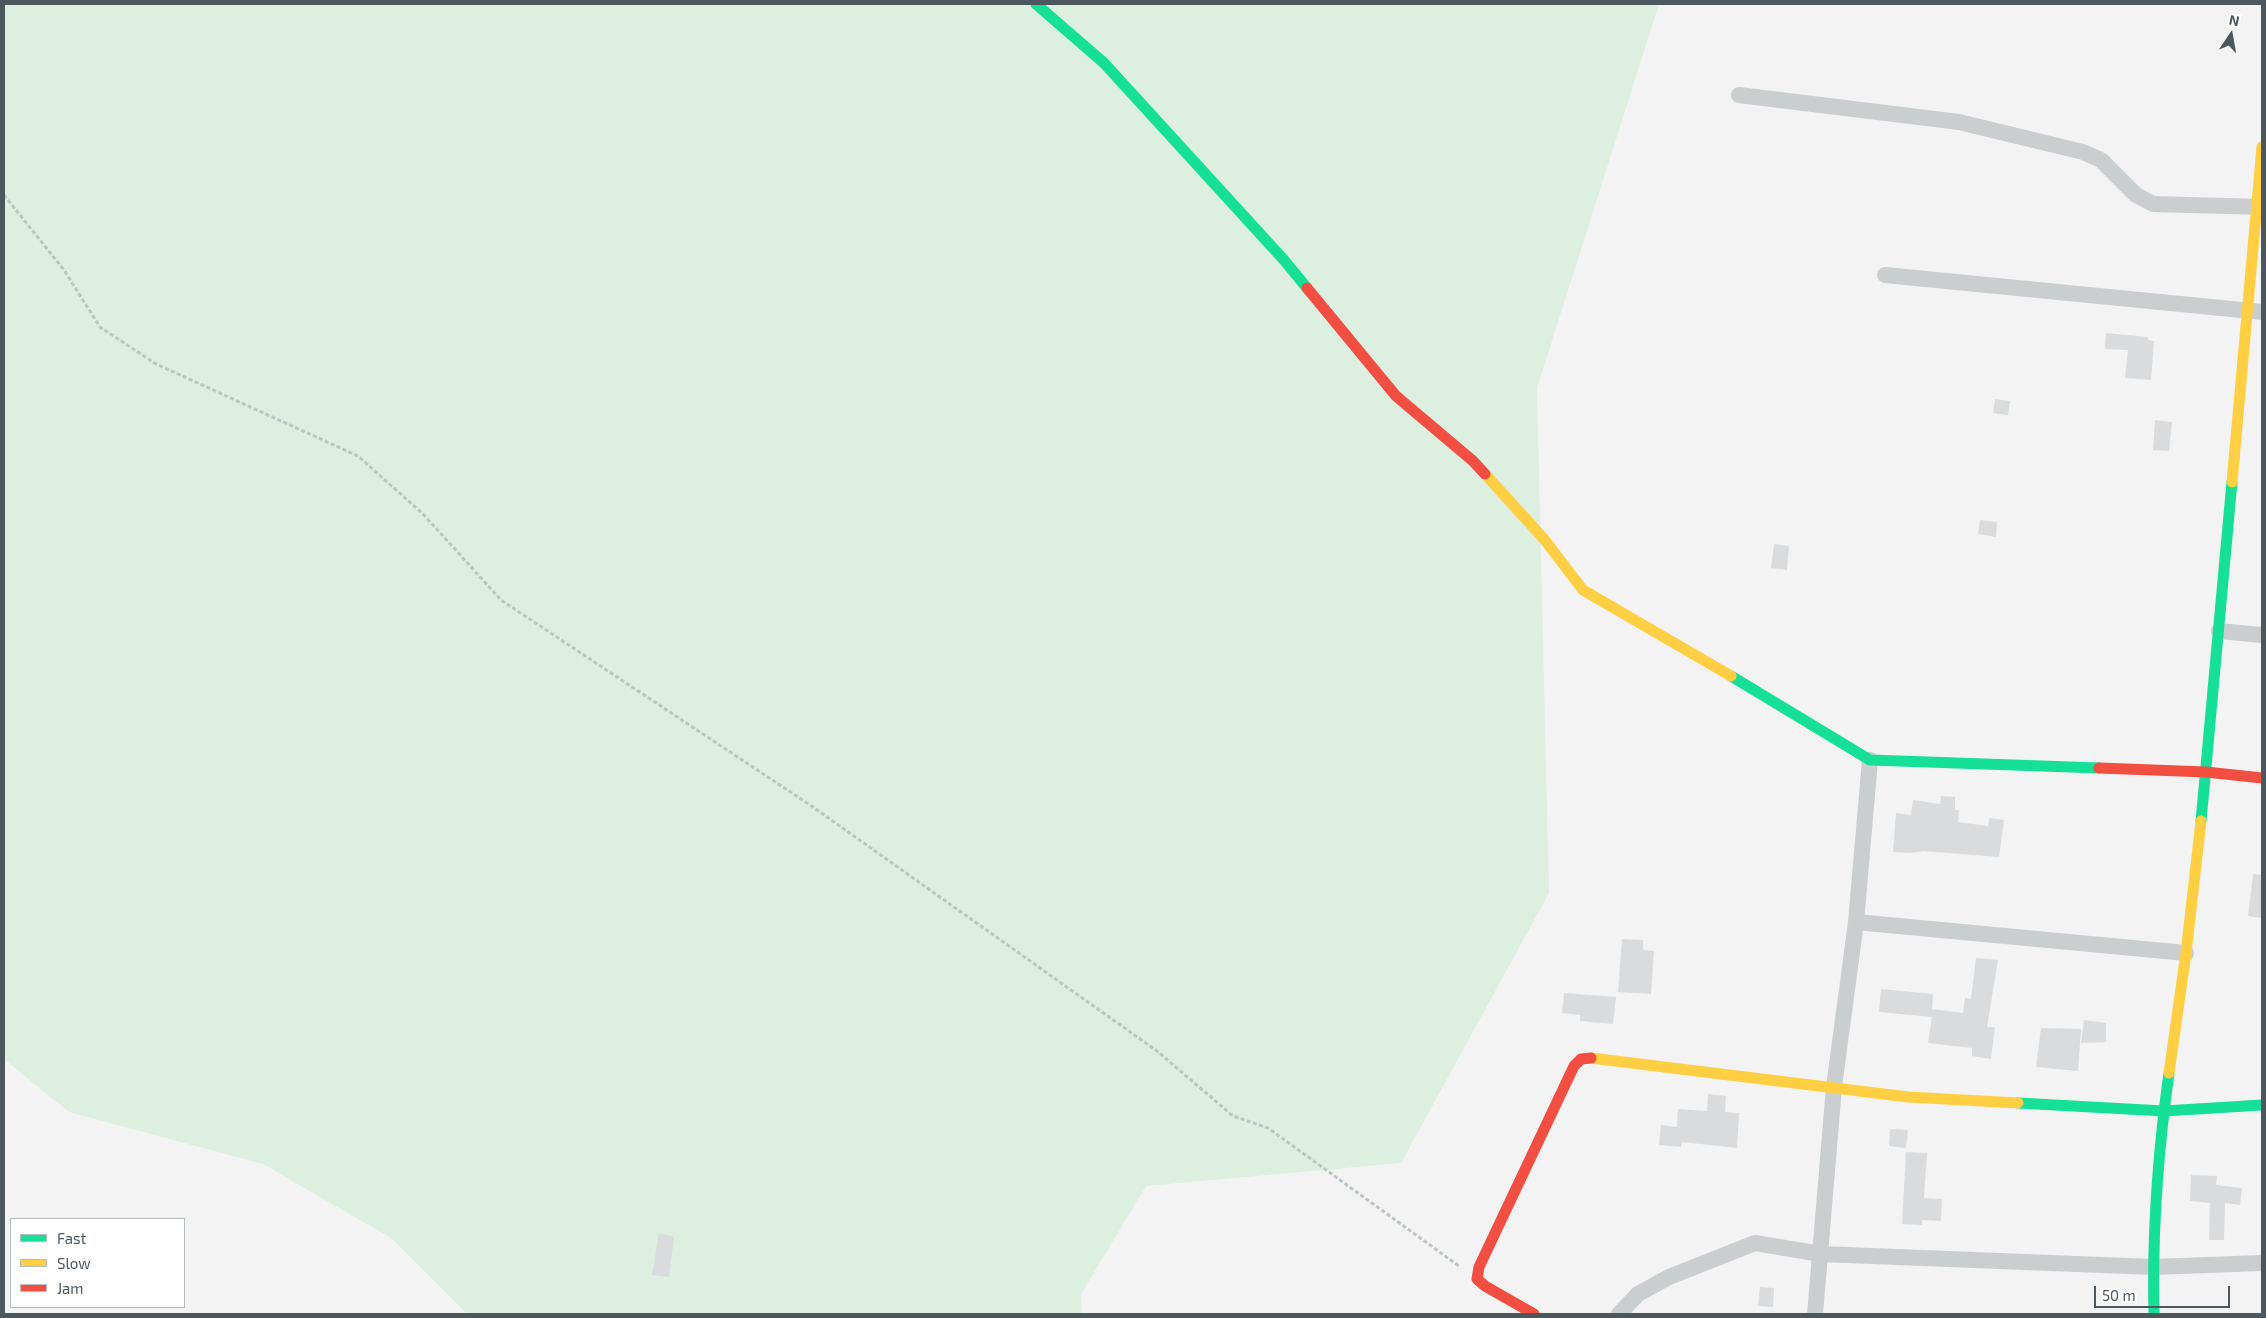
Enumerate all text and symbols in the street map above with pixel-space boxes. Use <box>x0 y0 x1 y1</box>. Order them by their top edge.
north arrow <box>2206 10 2256 60</box>
text: N <box>2228 10 2241 29</box>
legend <box>10 1218 185 1308</box>
text: Fast <box>57 1229 86 1247</box>
text: Slow <box>57 1254 91 1272</box>
scale bar <box>2096 1276 2232 1308</box>
text: Jam <box>57 1279 83 1297</box>
text: 50 m <box>2102 1286 2136 1304</box>

